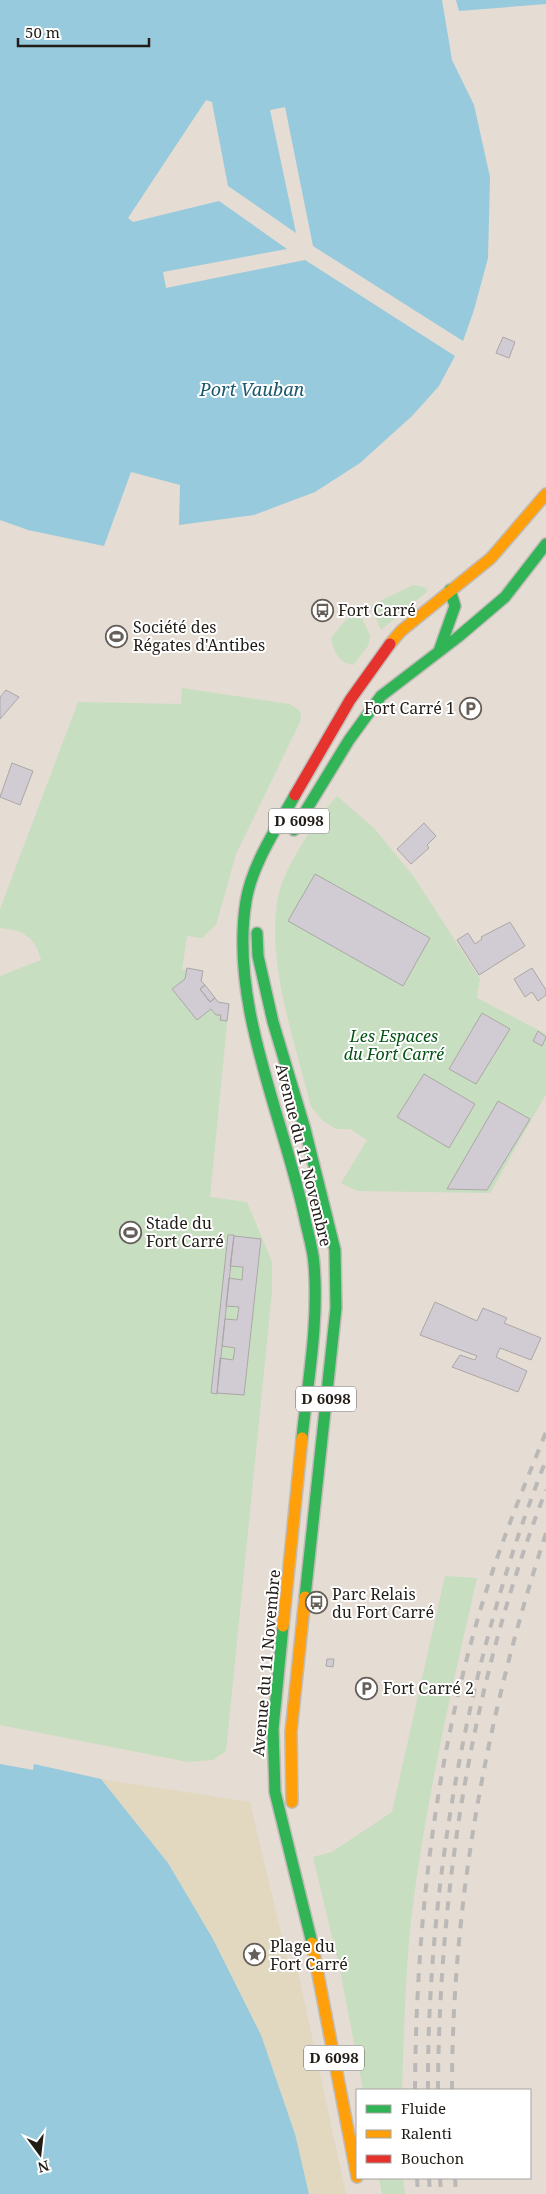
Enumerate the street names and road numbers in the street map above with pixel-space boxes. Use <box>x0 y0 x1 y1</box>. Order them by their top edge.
road number: D 6098 <box>269 808 329 834</box>
street label: Avenue du 11 Novembre <box>271 1061 337 1249</box>
road number: D 6098 <box>296 1386 356 1412</box>
street label: Avenue du 11 Novembre <box>247 1568 285 1758</box>
road number: D 6098 <box>304 2046 364 2070</box>

